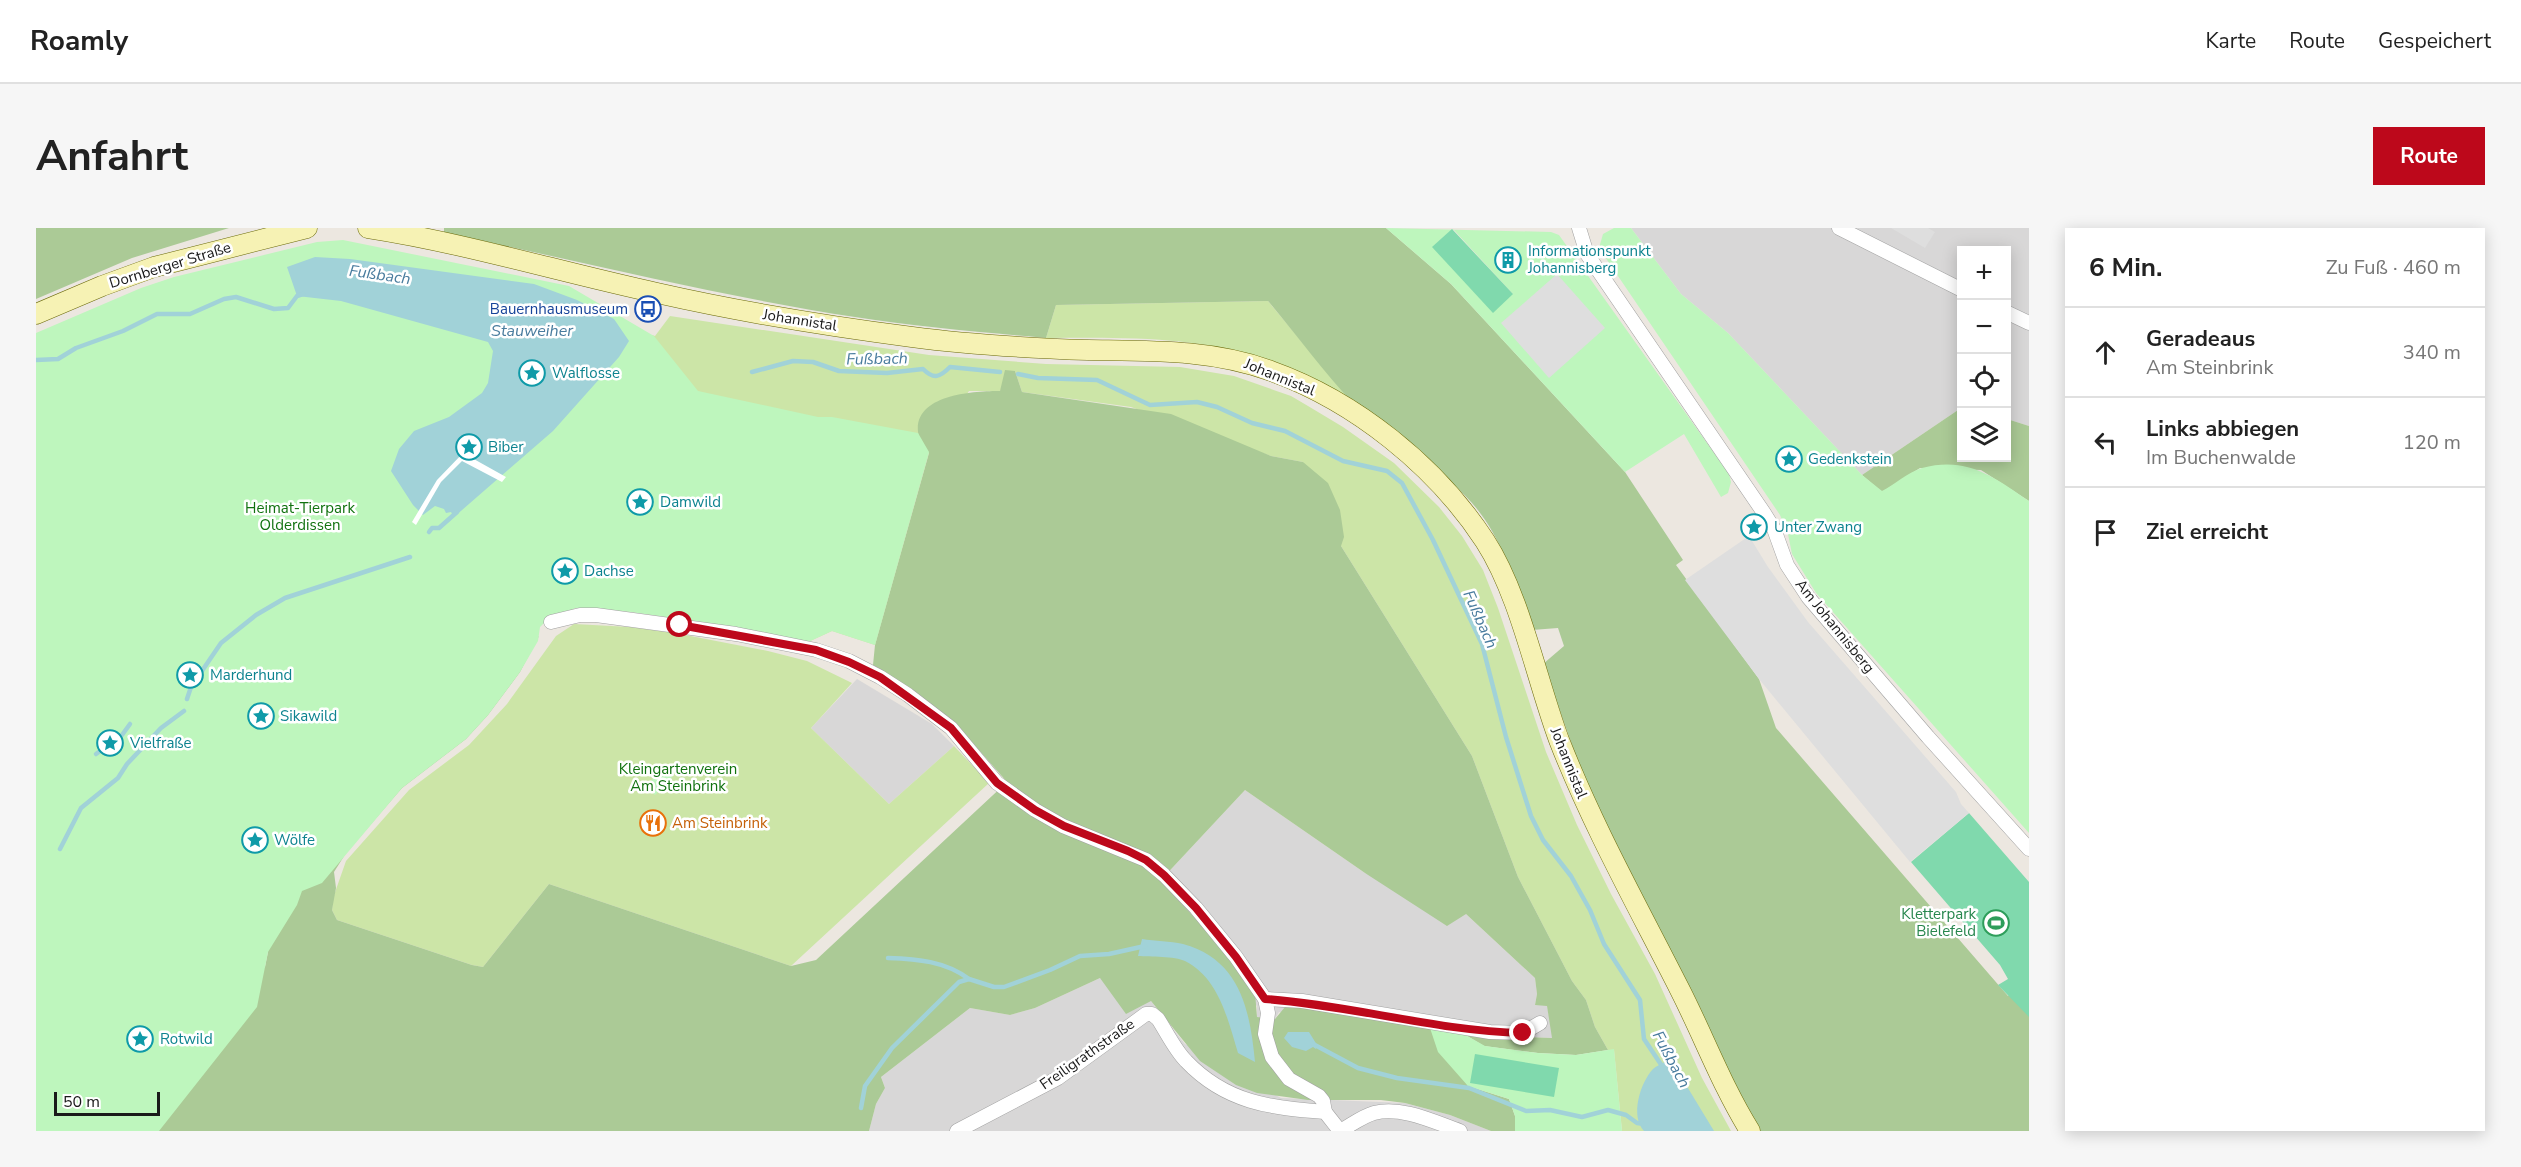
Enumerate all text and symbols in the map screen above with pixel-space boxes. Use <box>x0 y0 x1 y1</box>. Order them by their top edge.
text: Roamly <box>30 22 128 60</box>
text: Karte <box>2206 27 2256 55</box>
text: Route <box>2289 27 2345 55</box>
text: Gespeichert <box>2378 27 2491 55</box>
button: Route <box>2373 127 2485 185</box>
text: Anfahrt <box>36 128 188 185</box>
street label: Dornberger Straße <box>107 237 233 293</box>
place label: Informationspunkt Johannisberg <box>1527 241 1651 278</box>
building icon: Informationspunkt Johannisberg <box>1493 245 1523 275</box>
map controls <box>1957 246 2011 462</box>
button: + <box>1957 246 2011 300</box>
text: 6 Min. <box>2089 250 2162 285</box>
text: Zu Fuß · 460 m <box>2326 254 2461 281</box>
water label: Fußbach <box>348 260 412 290</box>
bus stop icon: Bauernhausmuseum <box>633 294 663 324</box>
place label: Bauernhausmuseum <box>490 299 628 319</box>
button: − <box>1957 300 2011 354</box>
street label: Johannistal <box>760 304 839 336</box>
water label: Stauweiher <box>491 320 574 342</box>
text: Geradeaus <box>2146 324 2255 354</box>
icon: ahead <box>2089 336 2122 369</box>
text: 340 m <box>2403 339 2461 366</box>
water label: Fußbach <box>846 347 908 371</box>
street label: Johannistal <box>1241 353 1319 401</box>
button: locate <box>1957 354 2011 408</box>
text: Am Steinbrink <box>2146 354 2273 381</box>
place icon: Walflosse <box>517 358 547 388</box>
place label: Walflosse <box>552 363 620 383</box>
button: layers <box>1957 408 2011 462</box>
text: Links abbiegen <box>2146 414 2299 444</box>
icon: left <box>2089 426 2122 459</box>
text: 120 m <box>2403 429 2461 456</box>
place icon: Biber <box>454 432 484 462</box>
place label: Biber <box>488 437 524 457</box>
place icon: Gedenkstein <box>1774 444 1804 474</box>
text: Im Buchenwalde <box>2146 444 2296 471</box>
place label: Gedenkstein <box>1808 449 1892 469</box>
place icon: Damwild <box>625 487 655 517</box>
place label: Damwild <box>660 492 721 512</box>
park label: Heimat-Tierpark Olderdissen <box>245 498 355 535</box>
place icon: Unter Zwang <box>1739 512 1769 542</box>
icon: arrive <box>2089 516 2122 549</box>
place label: Unter Zwang <box>1774 517 1862 537</box>
text: Ziel erreicht <box>2146 517 2268 547</box>
place icon: Dachse <box>550 556 580 586</box>
place label: Dachse <box>584 561 634 581</box>
street label: Am Johannisberg <box>1791 575 1879 677</box>
water label: Fußbach <box>1457 587 1503 652</box>
route start <box>666 611 692 637</box>
place icon: Marderhund <box>175 660 205 690</box>
place label: Marderhund <box>210 665 292 685</box>
place icon: Sikawild <box>246 701 276 731</box>
place label: Sikawild <box>280 706 337 726</box>
street label: Johannistal <box>1545 724 1593 802</box>
place icon: Vielfraße <box>95 728 125 758</box>
place label: Vielfraße <box>129 733 192 753</box>
park label: Kleingartenverein Am Steinbrink <box>619 759 737 796</box>
restaurant icon: Am Steinbrink <box>638 808 668 838</box>
place label: Am Steinbrink <box>672 813 768 833</box>
place icon: Wölfe <box>240 825 270 855</box>
place label: Wölfe <box>274 830 315 850</box>
place label: Kletterpark Bielefeld <box>1901 904 1976 941</box>
sports icon: Kletterpark Bielefeld <box>1981 908 2011 938</box>
street label: Freiligrathstraße <box>1036 1014 1138 1094</box>
route end <box>1509 1019 1535 1045</box>
place icon: Rotwild <box>125 1024 155 1054</box>
water label: Fußbach <box>1647 1027 1695 1092</box>
place label: Rotwild <box>160 1029 213 1049</box>
scale bar <box>54 1089 160 1116</box>
text: 50 m <box>63 1091 100 1113</box>

